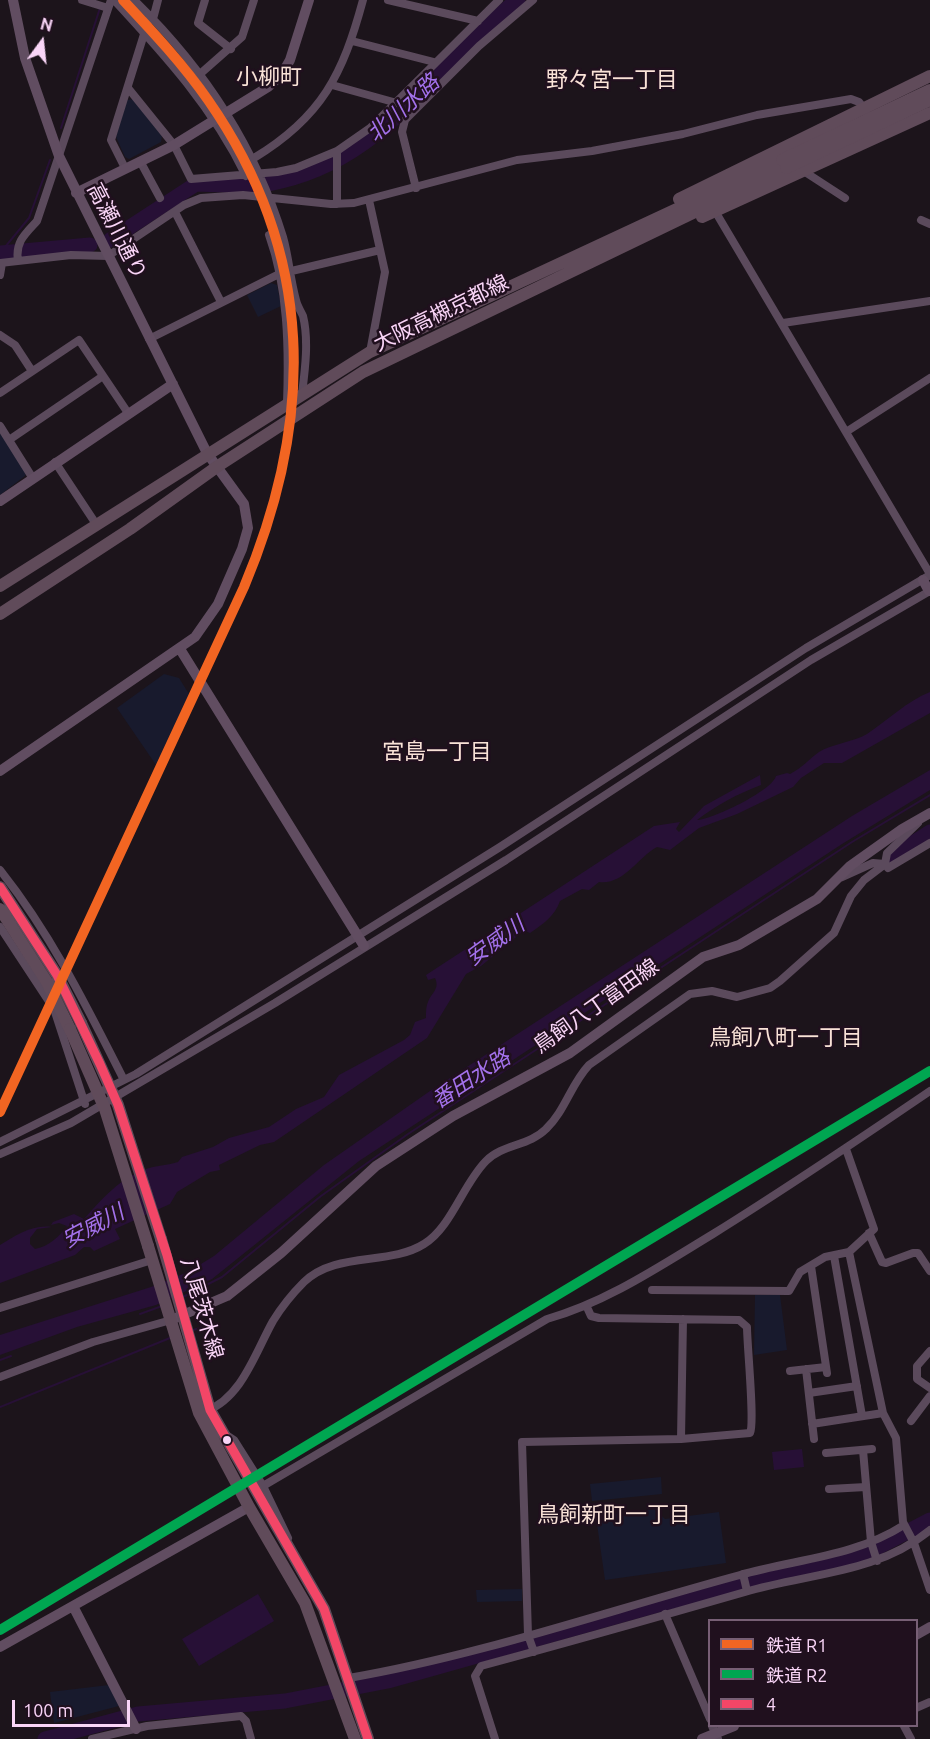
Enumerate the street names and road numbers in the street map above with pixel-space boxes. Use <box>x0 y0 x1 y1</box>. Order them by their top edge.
street label: 高瀬川通り <box>82 179 152 283</box>
street label: 大阪高槻京都線 <box>369 269 513 357</box>
street label: 鳥飼八丁富田線 <box>529 954 663 1058</box>
street label: 八尾茨木線 <box>175 1254 229 1362</box>

